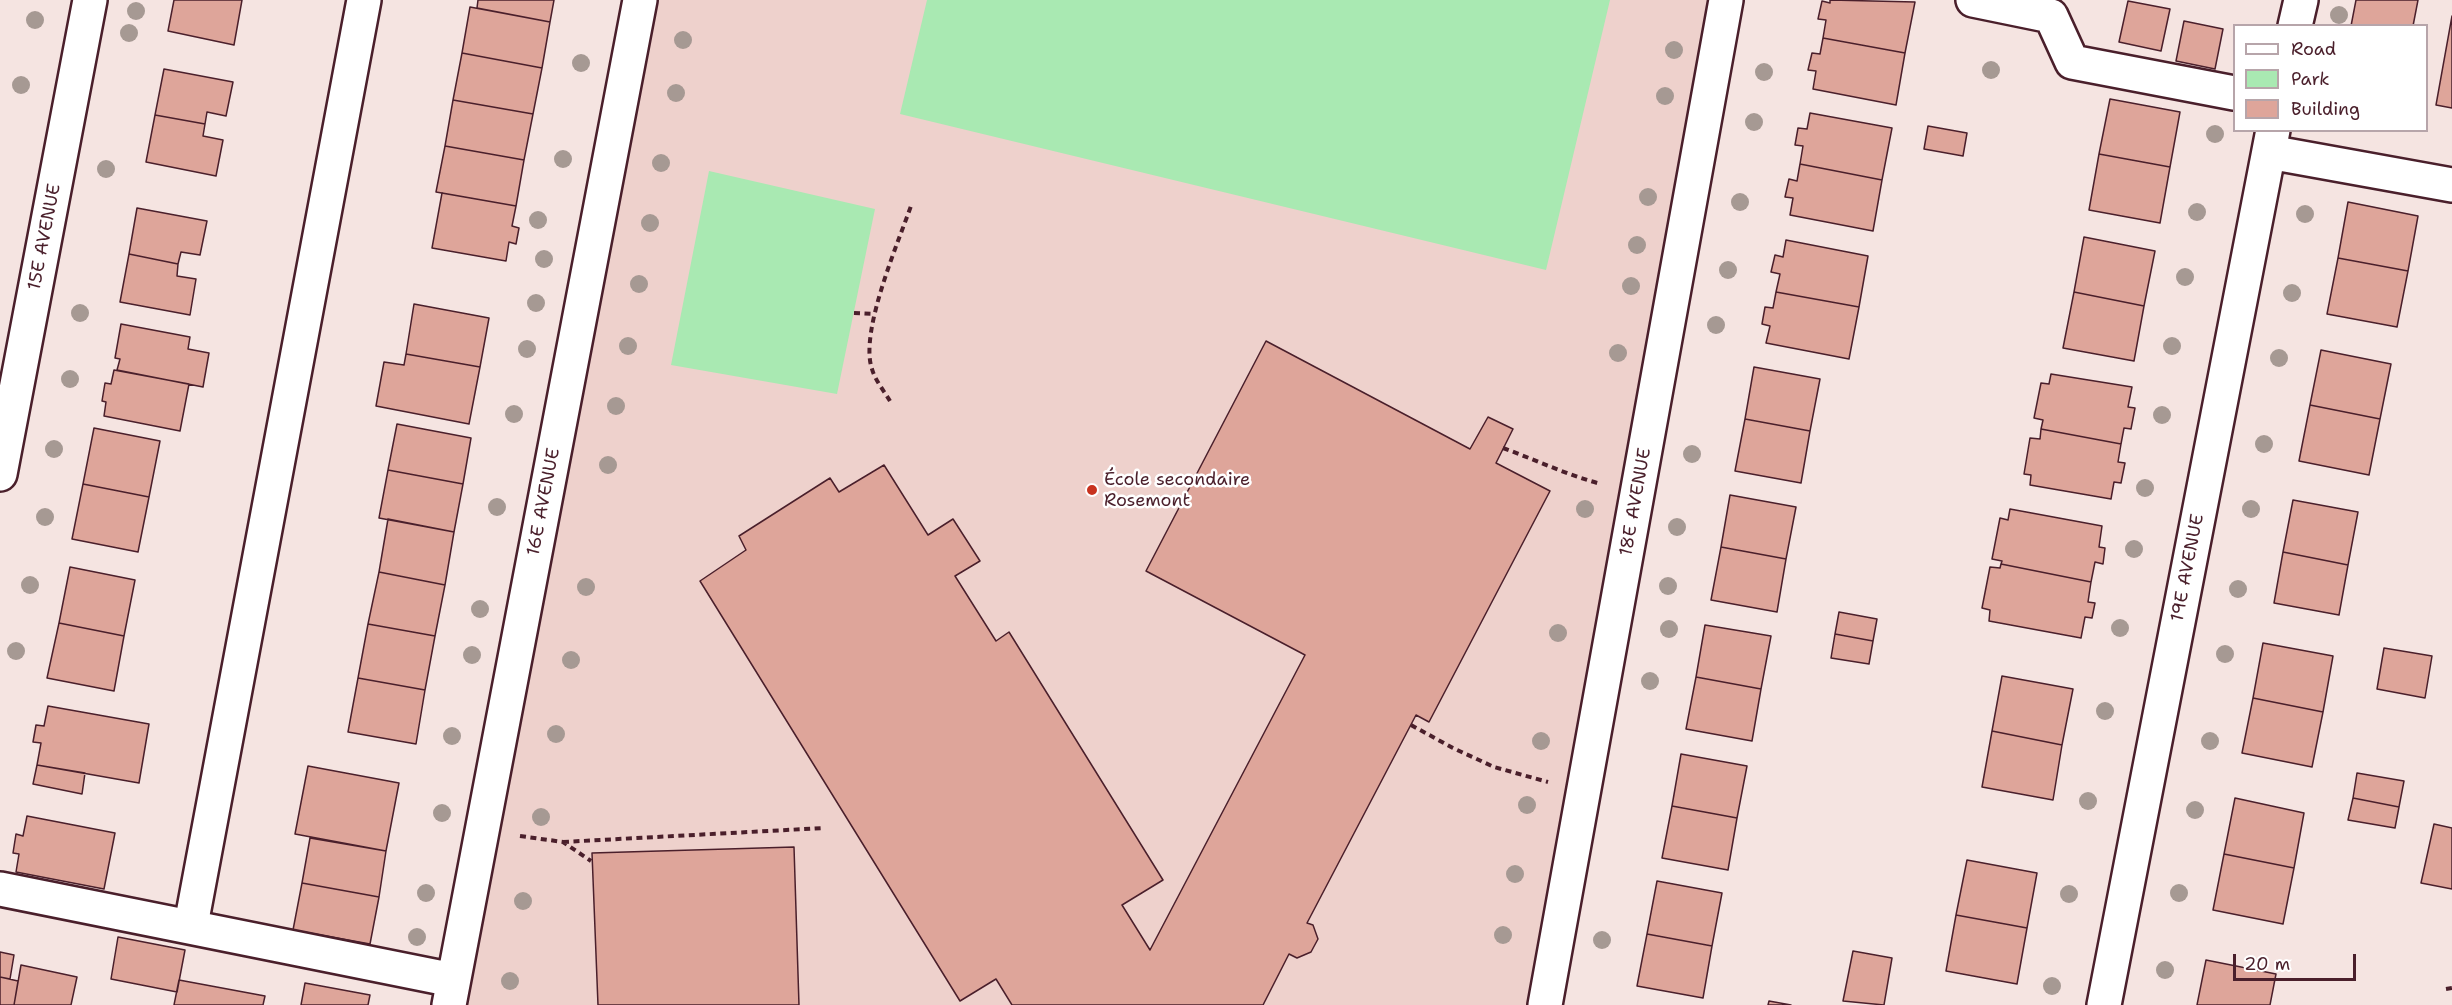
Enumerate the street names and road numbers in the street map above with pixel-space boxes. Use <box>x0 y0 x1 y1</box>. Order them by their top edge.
street label: 15E AVENUE <box>24 182 66 292</box>
street label: 16E AVENUE <box>523 446 565 558</box>
street label: 18E AVENUE <box>1616 446 1656 558</box>
street label: 19E AVENUE <box>2167 512 2209 624</box>

